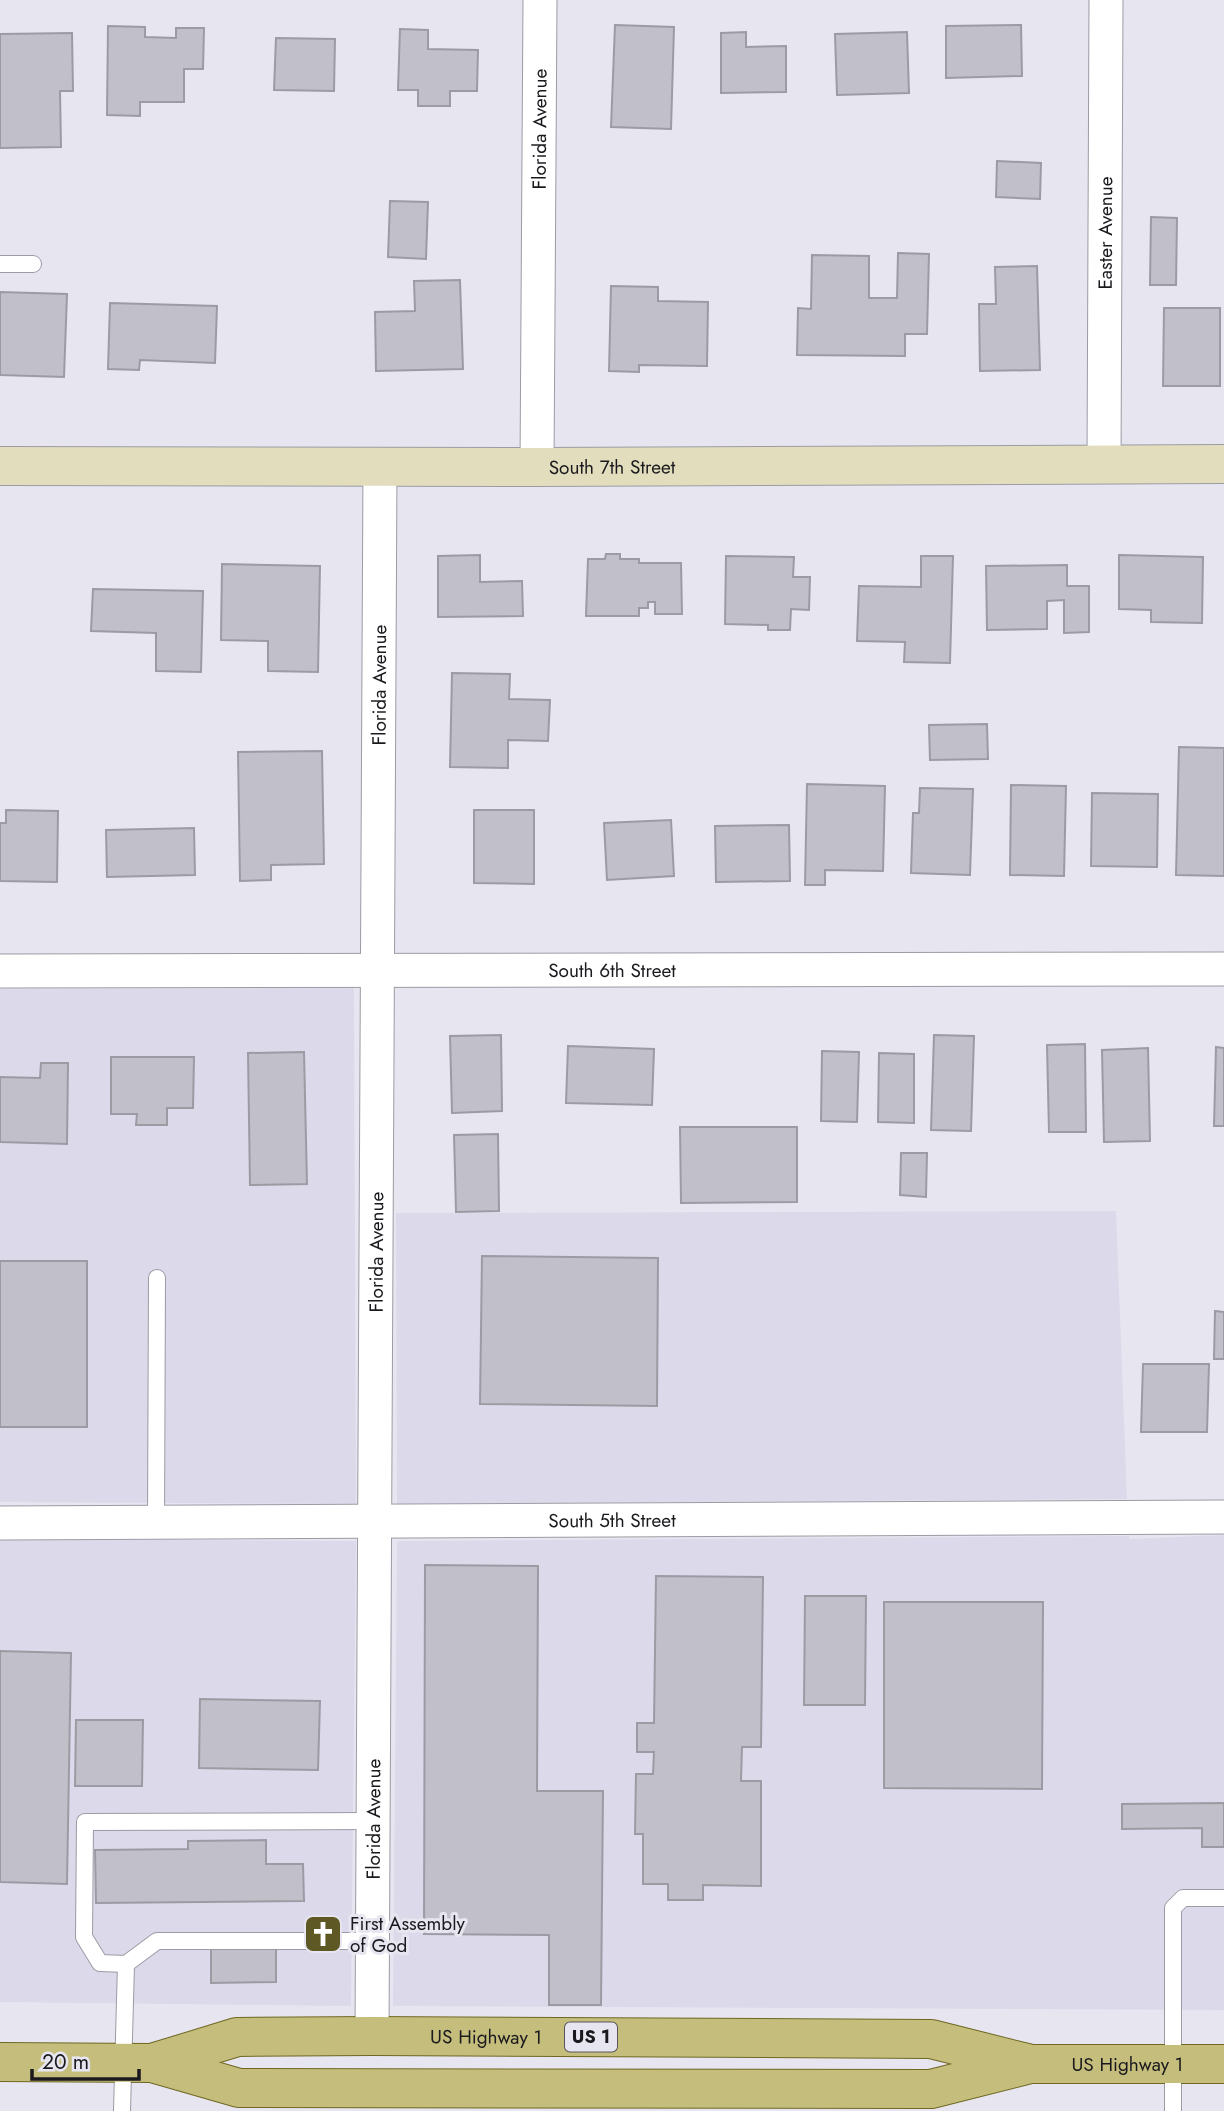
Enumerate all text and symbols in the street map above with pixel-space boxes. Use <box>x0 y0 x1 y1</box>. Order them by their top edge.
street label: Florida Avenue <box>525 68 553 189</box>
street label: Easter Avenue <box>1091 176 1119 290</box>
street label: South 7th Street <box>549 453 676 480</box>
street label: Florida Avenue <box>365 624 393 745</box>
street label: South 6th Street <box>548 956 676 984</box>
street label: Florida Avenue <box>362 1191 390 1312</box>
street label: South 5th Street <box>548 1506 676 1534</box>
street label: Florida Avenue <box>359 1758 387 1879</box>
place label: First Assembly of God <box>350 1910 466 1959</box>
church icon: First Assembly of God <box>302 1913 344 1955</box>
road number: US 1 <box>565 2022 617 2052</box>
street label: US Highway 1 <box>430 2023 542 2050</box>
scale bar <box>32 2038 138 2082</box>
text: 20 m <box>42 2047 89 2077</box>
street label: US Highway 1 <box>1071 2051 1183 2078</box>

